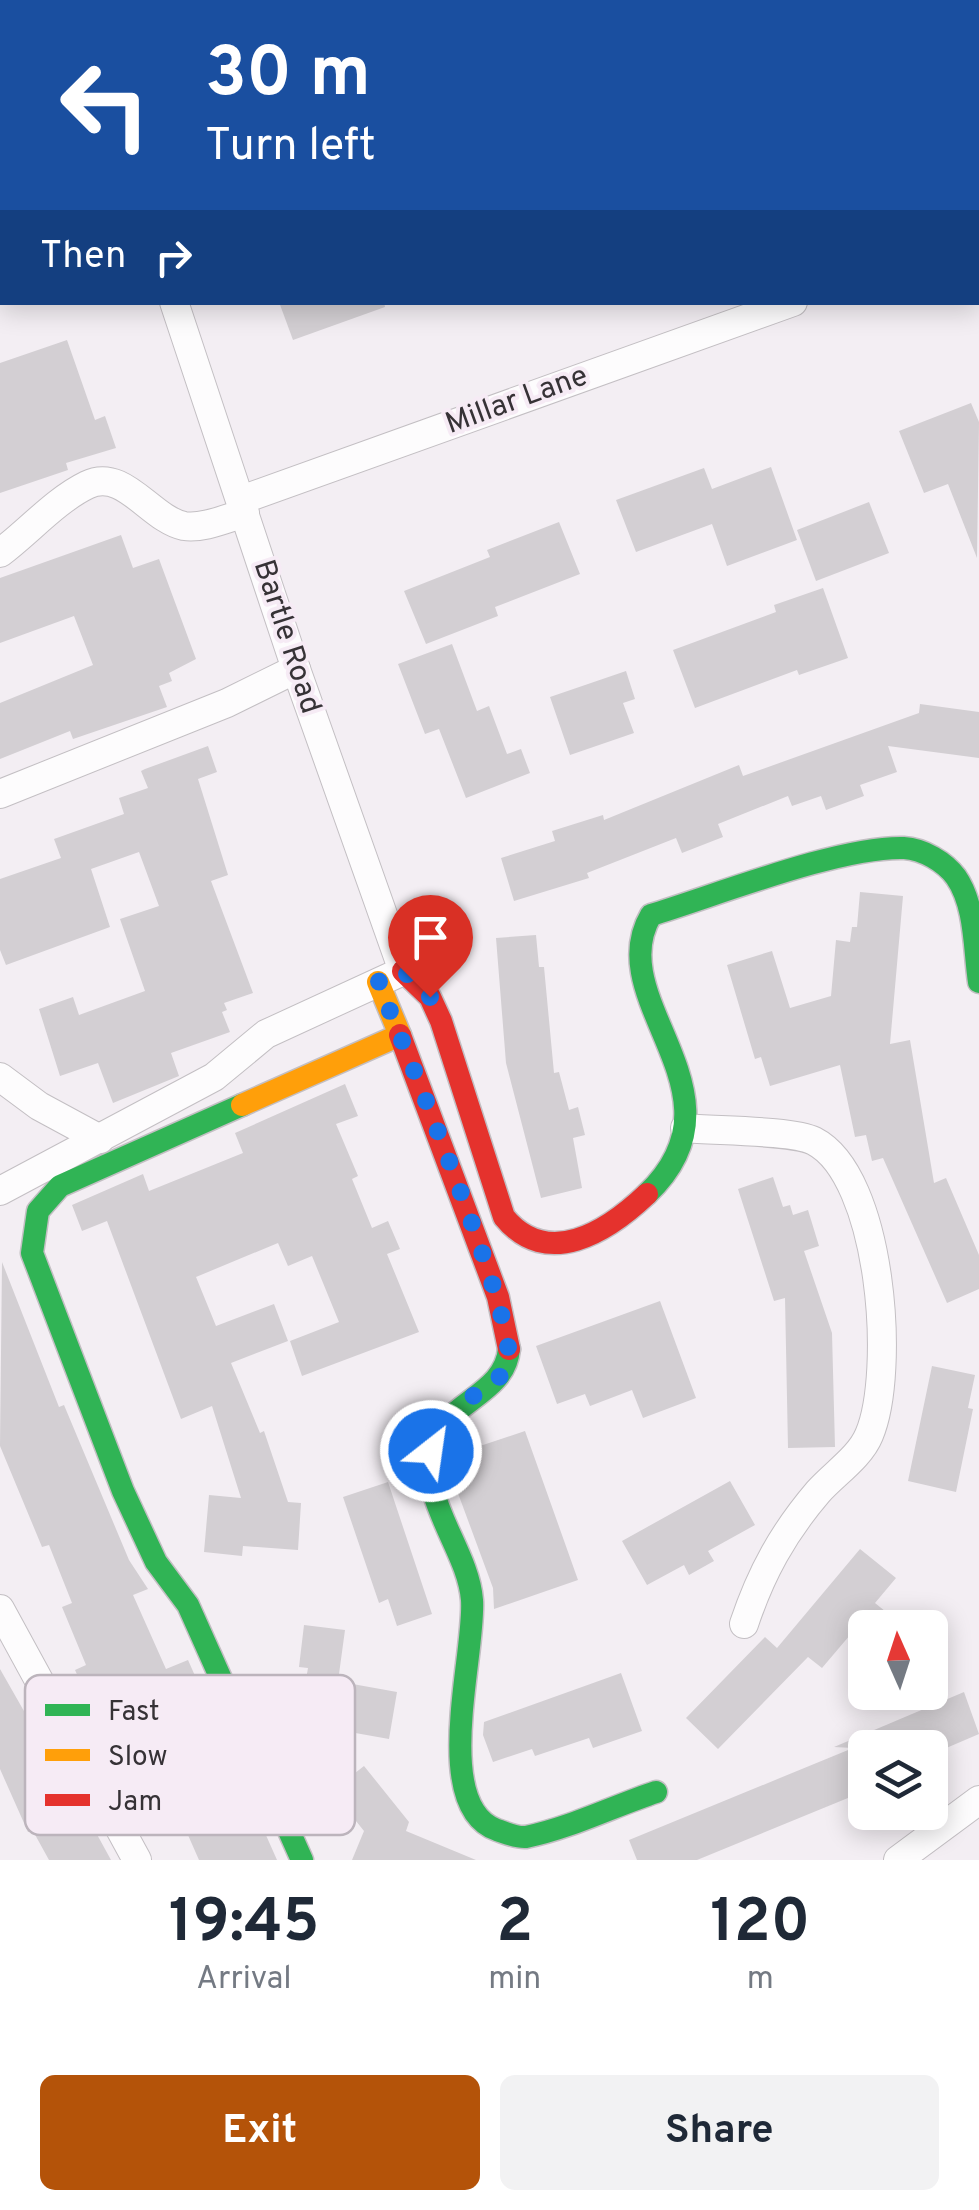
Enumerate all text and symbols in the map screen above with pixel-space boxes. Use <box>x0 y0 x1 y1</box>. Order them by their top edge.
text: 30 m <box>205 32 371 121</box>
icon: left <box>40 40 170 170</box>
text: Turn left <box>205 119 376 176</box>
icon: right <box>146 230 201 285</box>
text: Then <box>40 233 126 282</box>
street label: Millar Lane <box>441 358 593 444</box>
street label: Bartle Road <box>244 555 328 719</box>
pin <box>388 895 473 998</box>
icon: arrive <box>403 910 458 965</box>
position arrow <box>379 1399 483 1503</box>
north arrow <box>848 1610 948 1710</box>
map controls <box>848 1610 948 1830</box>
legend <box>25 1675 355 1835</box>
text: Fast <box>108 1695 160 1731</box>
button: layers <box>848 1730 948 1830</box>
text: Slow <box>108 1740 167 1776</box>
text: Jam <box>108 1785 162 1821</box>
text: 19:45 <box>169 1887 319 1963</box>
text: 2 <box>496 1887 533 1963</box>
text: 120 <box>710 1887 810 1963</box>
text: Arrival <box>196 1960 292 2000</box>
text: min <box>488 1960 541 2000</box>
text: m <box>747 1960 774 2000</box>
button: Exit <box>40 2075 480 2190</box>
button: Share <box>500 2075 939 2190</box>

